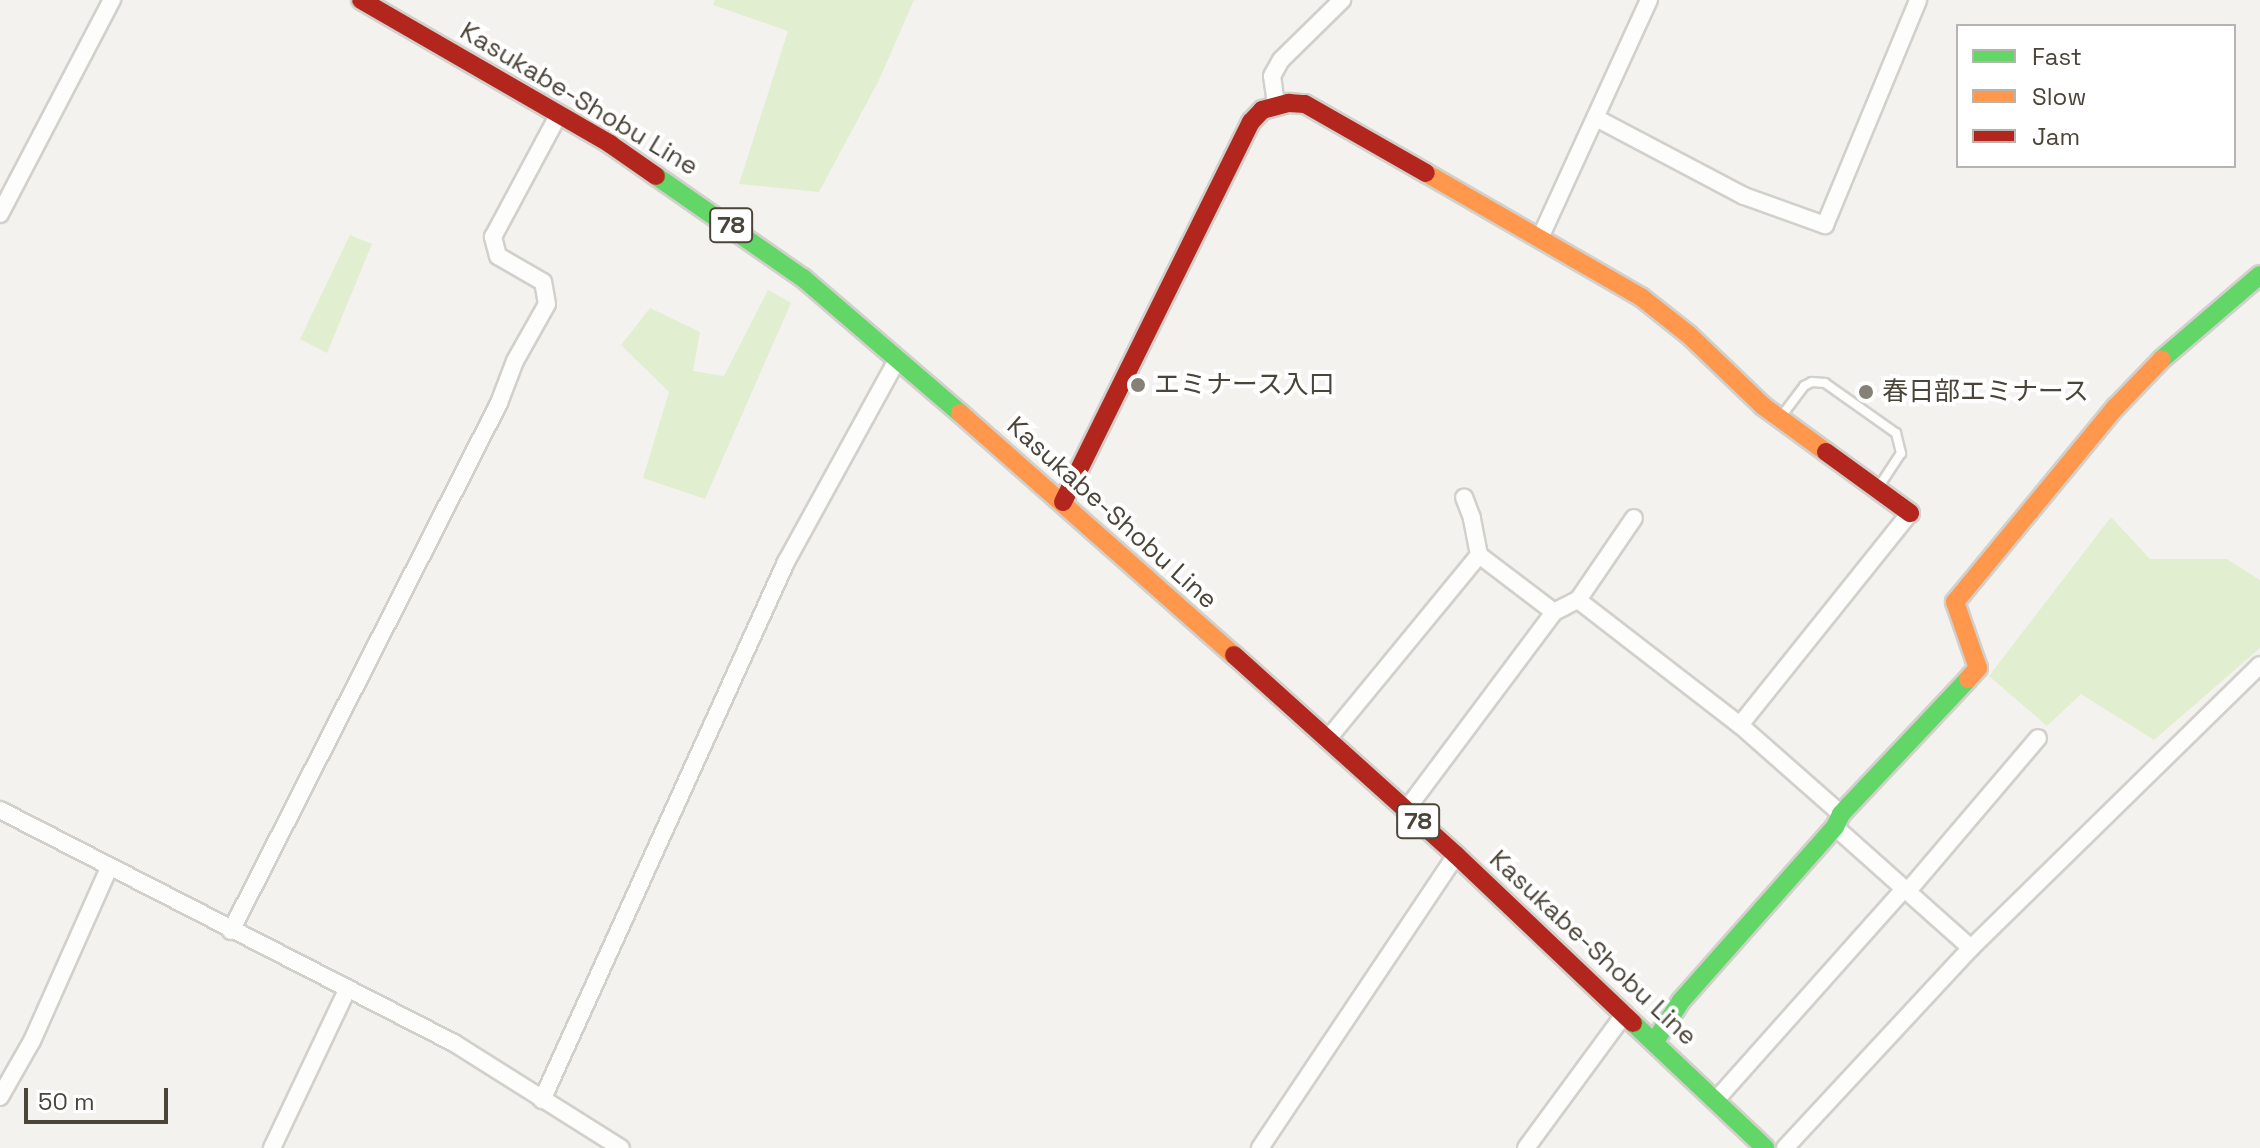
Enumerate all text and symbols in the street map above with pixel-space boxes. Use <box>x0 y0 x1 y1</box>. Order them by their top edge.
street label: Kasukabe-Shobu Line <box>454 16 704 182</box>
legend <box>1956 24 2236 168</box>
text: Fast <box>2032 41 2082 72</box>
text: Slow <box>2032 81 2086 112</box>
text: Jam <box>2032 121 2080 152</box>
road number: 78 <box>709 205 753 245</box>
place label: エミナース入口 <box>1154 369 1336 401</box>
marker: エミナース入口 <box>1129 376 1147 394</box>
place label: 春日部エミナース <box>1882 376 2090 408</box>
marker: 春日部エミナース <box>1857 383 1875 401</box>
street label: Kasukabe-Shobu Line <box>1000 410 1224 616</box>
road number: 78 <box>1396 801 1440 841</box>
street label: Kasukabe-Shobu Line <box>1483 844 1703 1052</box>
scale bar <box>28 1072 172 1122</box>
text: 50 m <box>38 1086 95 1117</box>

